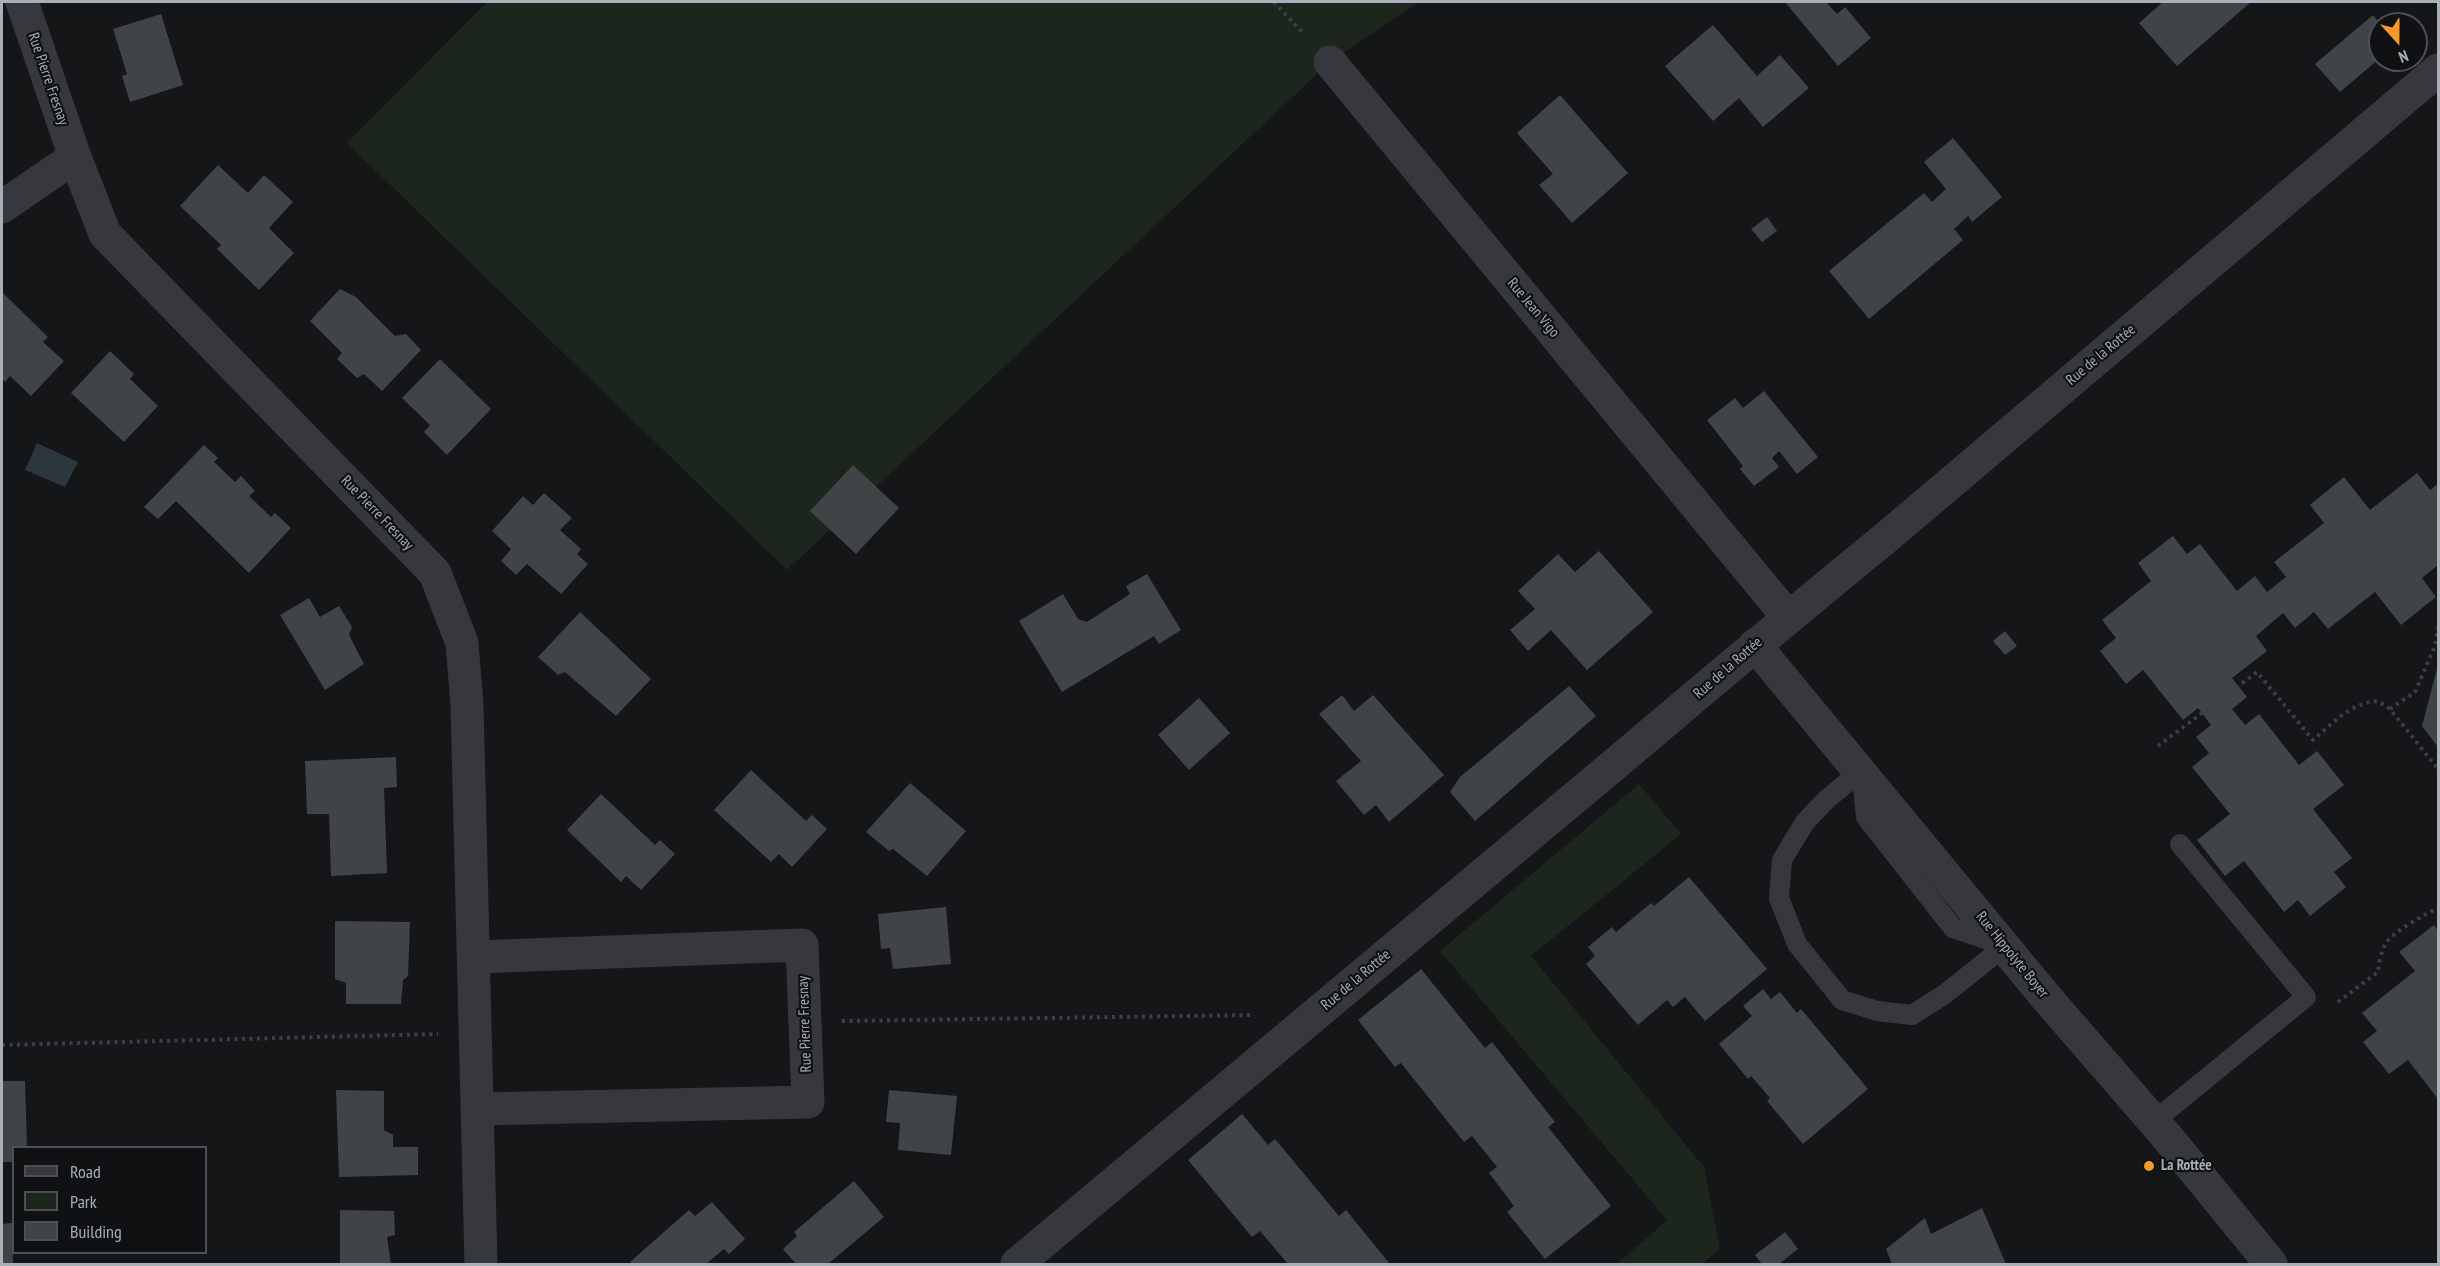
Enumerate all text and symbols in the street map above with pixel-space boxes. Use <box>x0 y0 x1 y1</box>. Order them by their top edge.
north arrow <box>2368 12 2428 72</box>
street label: Rue Pierre Fresnay <box>24 30 72 128</box>
text: N <box>2396 46 2411 68</box>
street label: Rue Jean Vigo <box>1503 275 1563 341</box>
street label: Rue de la Rottée <box>2063 321 2139 389</box>
street label: Rue Pierre Fresnay <box>337 472 417 554</box>
street label: Rue de la Rottée <box>1690 633 1766 703</box>
street label: Rue Hippolyte Boyer <box>1972 908 2052 1002</box>
street label: Rue de la Rottée <box>1318 946 1394 1014</box>
street label: Rue Pierre Fresnay <box>794 975 816 1073</box>
legend <box>12 1146 207 1254</box>
place label: La Rottée <box>2161 1157 2212 1175</box>
marker: La Rottée <box>2142 1159 2156 1173</box>
text: Road <box>70 1160 101 1183</box>
text: Park <box>70 1190 97 1213</box>
text: Building <box>70 1220 122 1243</box>

